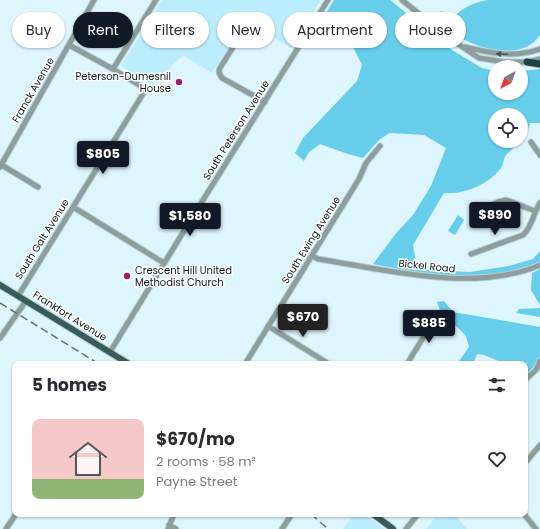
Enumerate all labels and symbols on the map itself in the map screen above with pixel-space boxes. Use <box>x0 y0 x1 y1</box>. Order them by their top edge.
one-way arrow <box>495 51 508 57</box>
street label: Franck Avenue <box>8 54 58 126</box>
north arrow <box>488 60 528 100</box>
place label: Peterson-Dumesnil House <box>75 69 171 96</box>
marker: Peterson-Dumesnil House <box>174 77 184 87</box>
street label: South Peterson Avenue <box>199 77 273 183</box>
pin: $805 <box>79 141 127 175</box>
street label: South Ewing Avenue <box>278 193 344 287</box>
street label: South Galt Avenue <box>11 196 73 282</box>
pin: $890 <box>471 202 519 236</box>
pin: $1,580 <box>157 203 223 237</box>
street label: Bickel Road <box>398 256 456 276</box>
place label: Crescent Hill United Methodist Church <box>135 263 232 290</box>
marker: Crescent Hill United Methodist Church <box>122 271 132 281</box>
street label: Frankfort Avenue <box>30 287 110 345</box>
pin: $670 <box>279 304 327 338</box>
pin: $885 <box>405 310 453 344</box>

